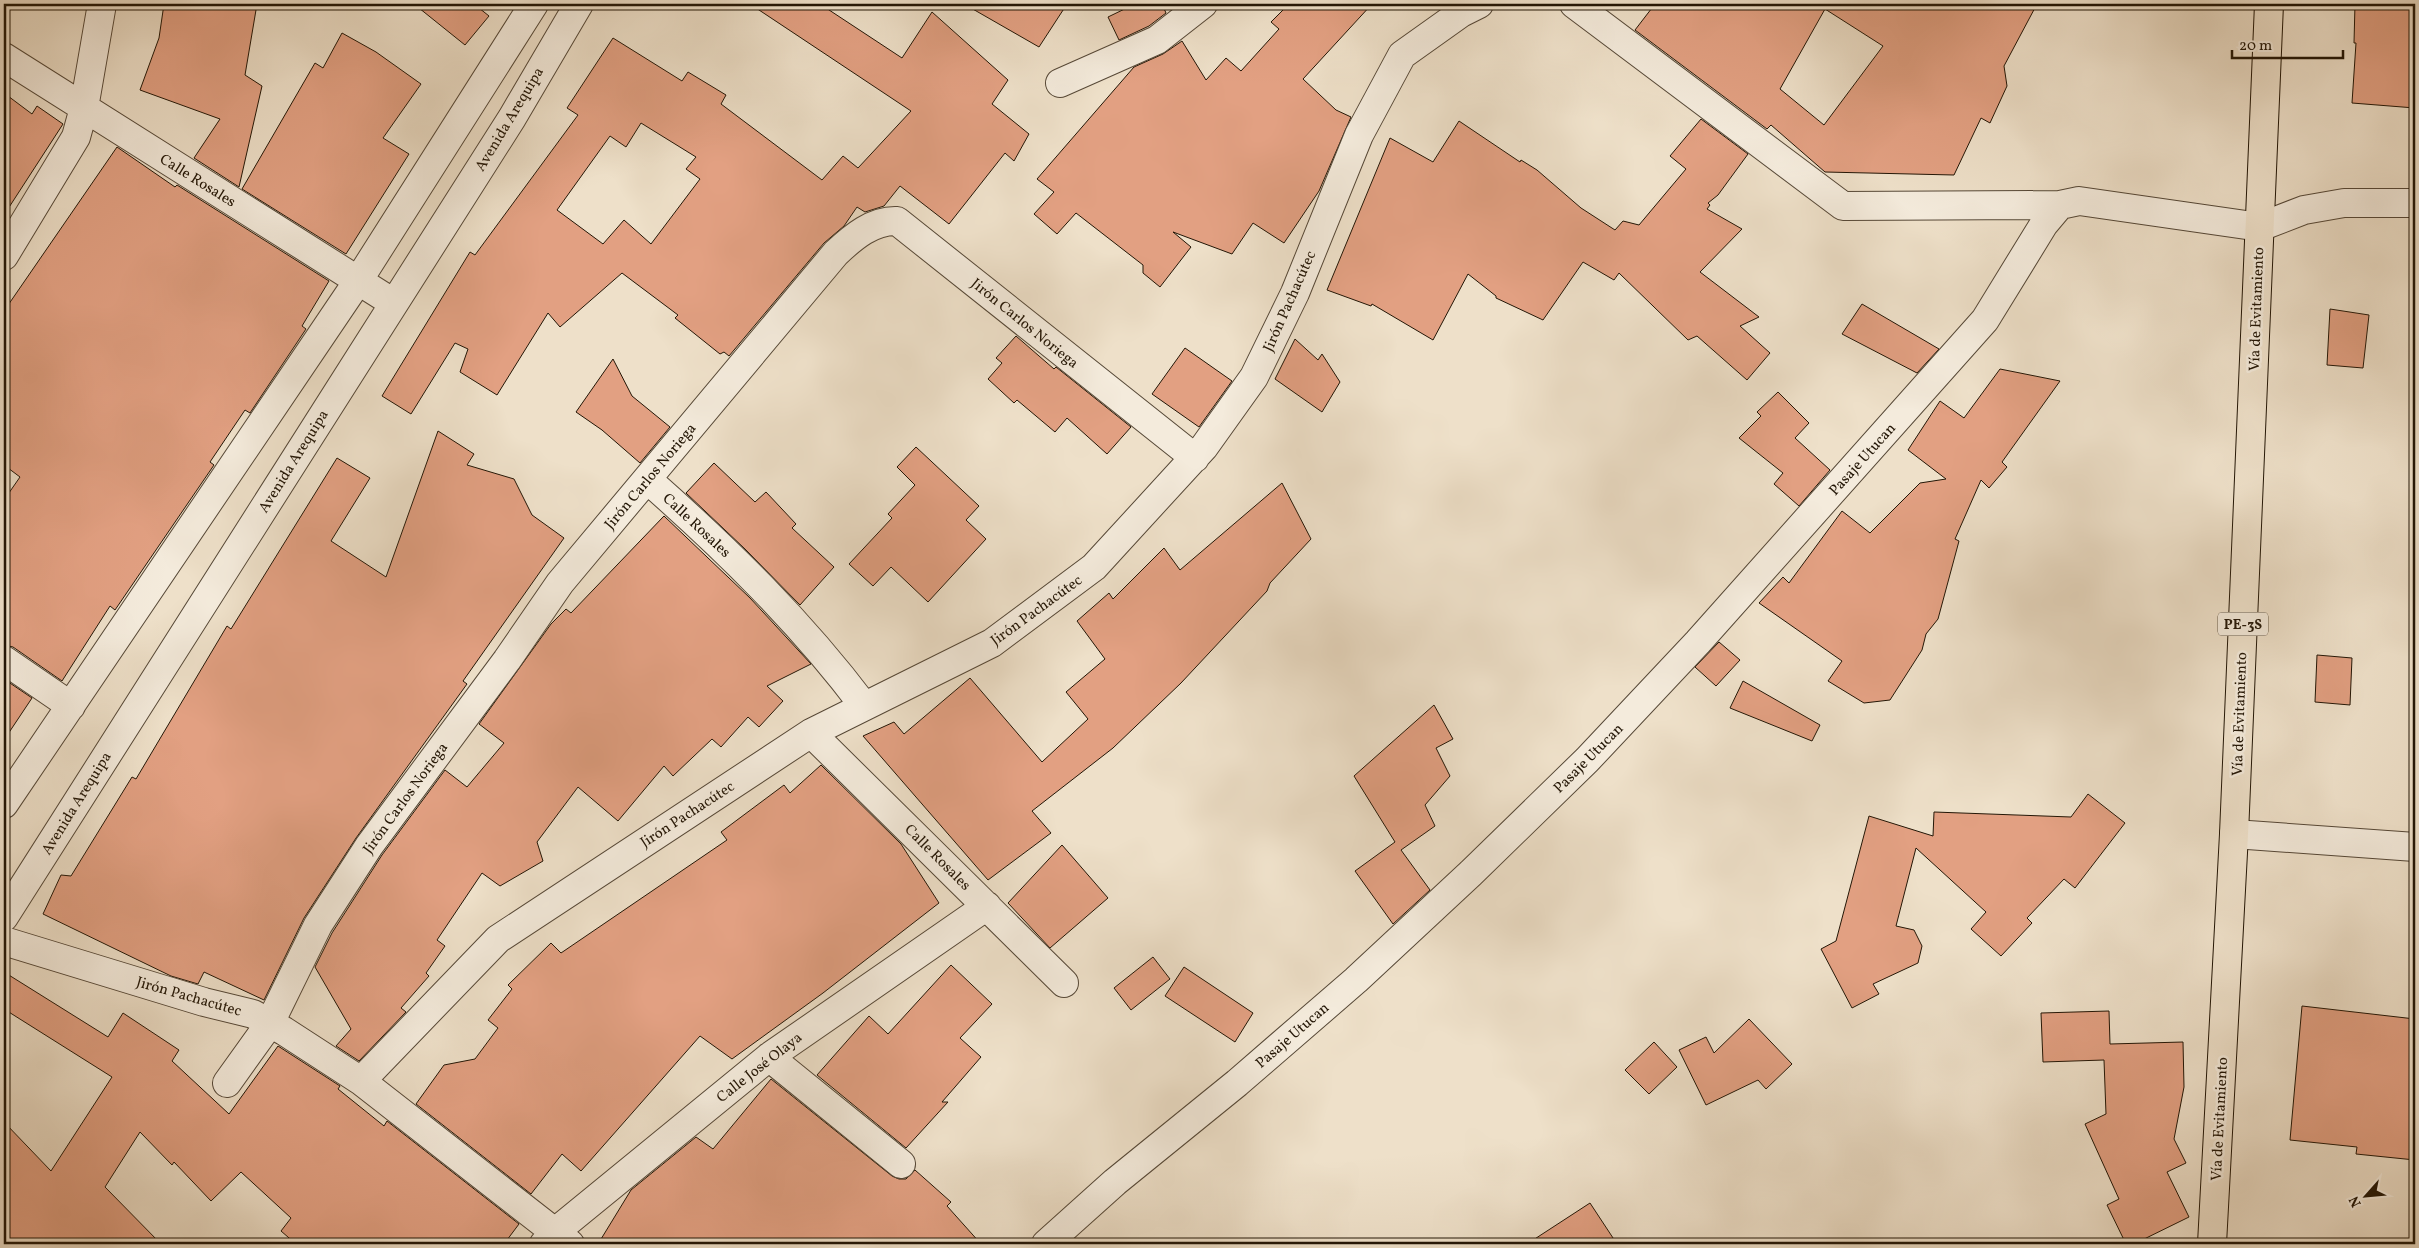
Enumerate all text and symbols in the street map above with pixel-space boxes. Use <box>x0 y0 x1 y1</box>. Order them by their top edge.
scale bar <box>2232 28 2343 60</box>
text: 20 m <box>2239 36 2272 57</box>
street label: Avenida Arequipa <box>471 64 550 176</box>
street label: Calle Rosales <box>155 150 239 213</box>
street label: Jirón Pachacútec <box>1259 247 1322 356</box>
street label: Vía de Evitamiento <box>2245 247 2270 371</box>
street label: Jirón Carlos Noriega <box>966 274 1082 374</box>
street label: Avenida Arequipa <box>254 406 334 517</box>
street label: Jirón Carlos Noriega <box>600 419 702 535</box>
street label: Pasaje Utucan <box>1825 419 1902 501</box>
street label: Calle Rosales <box>657 489 735 563</box>
street label: Jirón Pachacútec <box>987 571 1087 652</box>
road number: PE-3S <box>2218 612 2268 636</box>
street label: Vía de Evitamiento <box>2228 652 2253 776</box>
street label: Pasaje Utucan <box>1549 719 1629 799</box>
street label: Jirón Carlos Noriega <box>359 739 454 859</box>
street label: Avenida Arequipa <box>37 748 117 859</box>
street label: Jirón Pachacútec <box>637 777 739 854</box>
street label: Calle Rosales <box>899 820 975 896</box>
street label: Jirón Pachacútec <box>133 972 244 1023</box>
street label: Pasaje Utucan <box>1252 998 1334 1074</box>
street label: Calle José Olaya <box>713 1028 807 1108</box>
street label: Vía de Evitamiento <box>2207 1057 2234 1182</box>
north arrow <box>2342 1170 2392 1220</box>
text: N <box>2345 1192 2367 1210</box>

